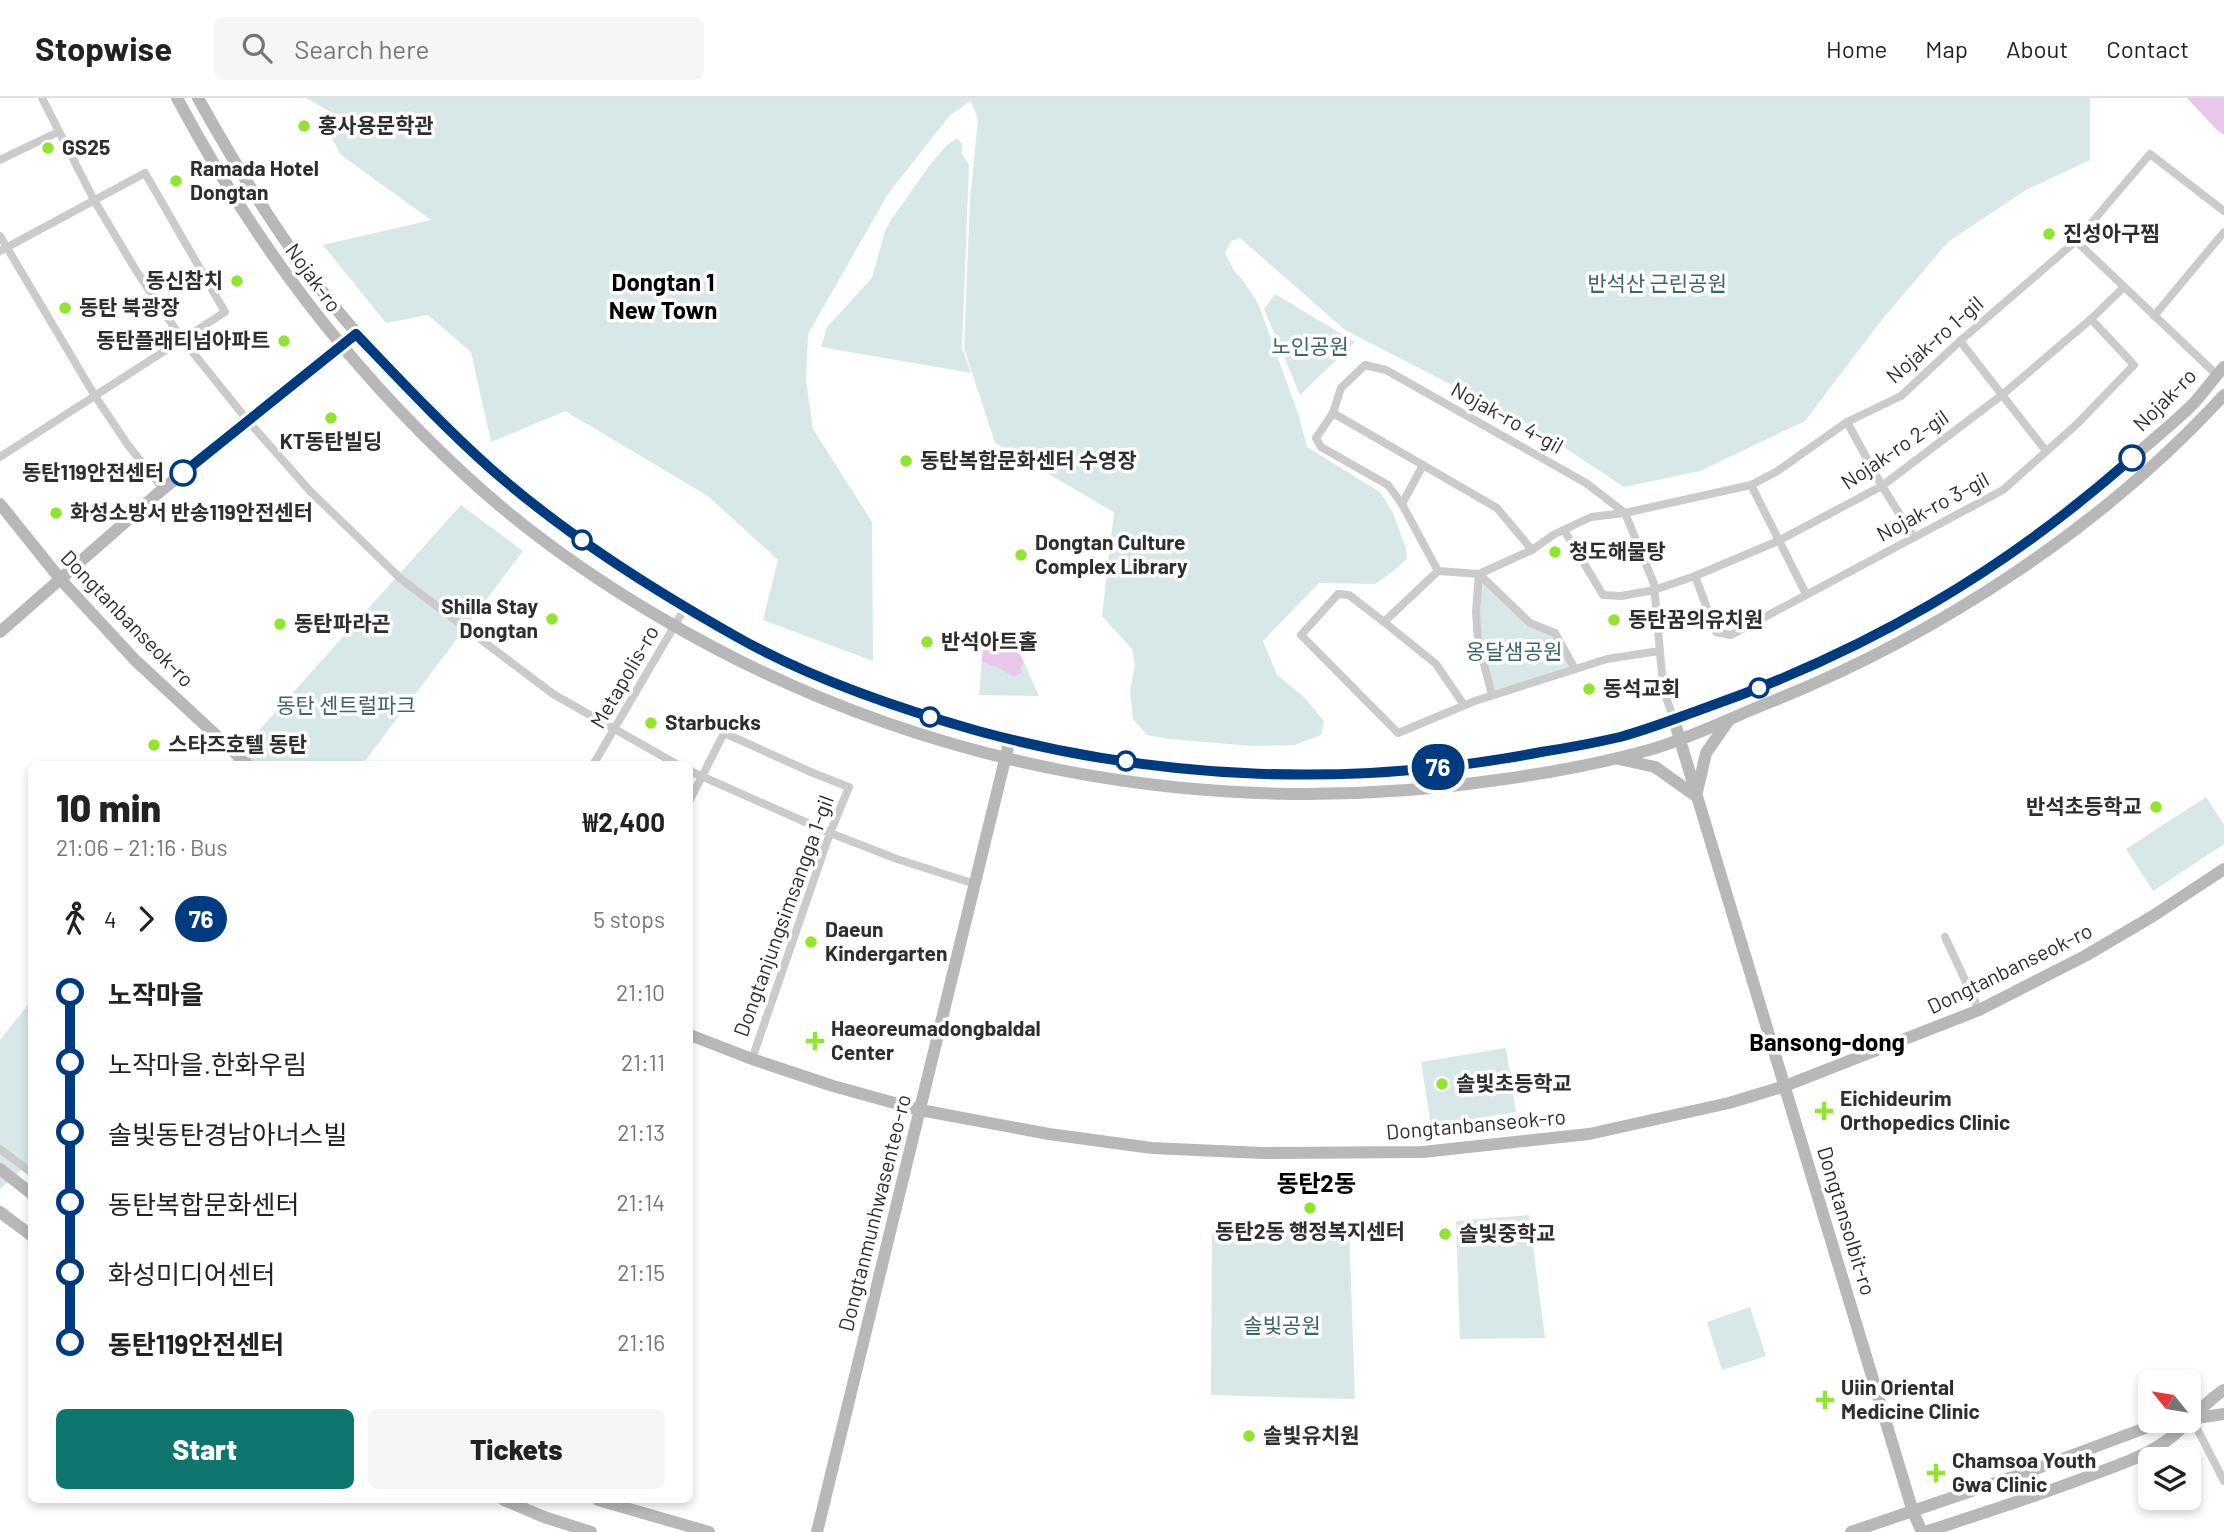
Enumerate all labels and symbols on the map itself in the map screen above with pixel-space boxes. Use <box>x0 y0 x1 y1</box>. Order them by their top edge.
place label: 홍사용문학관 <box>318 112 434 137</box>
marker: 홍사용문학관 <box>296 118 312 134</box>
place label: GS25 <box>62 134 110 159</box>
marker: GS25 <box>40 140 56 156</box>
place label: Ramada Hotel Dongtan <box>190 155 319 204</box>
marker: Ramada Hotel Dongtan <box>168 173 184 189</box>
place label: 진성아구찜 <box>2063 220 2160 245</box>
marker: 진성아구찜 <box>2041 226 2057 242</box>
street label: Nojak-ro <box>281 238 348 316</box>
place label: 동신참치 <box>146 267 223 292</box>
district label: Dongtan 1 New Town <box>609 267 717 324</box>
park label: 반석산 근린공원 <box>1587 270 1727 295</box>
marker: 동신참치 <box>229 273 245 289</box>
street label: Nojak-ro 1-gil <box>1880 290 1988 388</box>
place label: 동탄 북광장 <box>79 294 180 319</box>
marker: 동탄 북광장 <box>57 300 73 316</box>
place label: 동탄플래티넘아파트 <box>96 327 270 352</box>
marker: 동탄플래티넘아파트 <box>276 333 292 349</box>
park label: 노인공원 <box>1271 333 1349 358</box>
street label: Nojak-ro <box>2127 362 2201 436</box>
street label: Nojak-ro 4-gil <box>1447 376 1568 458</box>
street label: Nojak-ro 2-gil <box>1836 404 1953 494</box>
marker: KT동탄빌딩 <box>323 410 339 426</box>
place label: KT동탄빌딩 <box>280 428 382 453</box>
unlabelled marker <box>2119 445 2145 471</box>
place label: 동탄복합문화센터 수영장 <box>920 447 1137 472</box>
marker: 동탄복합문화센터 수영장 <box>898 453 914 469</box>
place label: 동탄119안전센터 <box>22 459 164 484</box>
marker: 동탄119안전센터 <box>170 460 196 486</box>
street label: Nojak-ro 3-gil <box>1872 466 1993 546</box>
place label: 화성소방서 반송119안전센터 <box>70 499 313 524</box>
marker: 화성소방서 반송119안전센터 <box>48 505 64 521</box>
place label: Dongtan Culture Complex Library <box>1035 529 1188 578</box>
unlabelled marker <box>572 530 592 550</box>
place label: 청도해물탕 <box>1569 538 1666 563</box>
street label: Dongtanbanseok-ro <box>56 544 200 691</box>
marker: 청도해물탕 <box>1547 544 1563 560</box>
marker: Dongtan Culture Complex Library <box>1013 547 1029 563</box>
place label: Shilla Stay Dongtan <box>441 593 538 642</box>
place label: 동탄꿈의유치원 <box>1628 606 1763 631</box>
place label: 동탄파라곤 <box>294 610 391 635</box>
marker: Shilla Stay Dongtan <box>544 611 560 627</box>
marker: 동탄꿈의유치원 <box>1606 612 1622 628</box>
marker: 동탄파라곤 <box>272 616 288 632</box>
street label: Metapolis-ro <box>584 620 663 732</box>
place label: 반석아트홀 <box>941 628 1038 653</box>
marker: 반석아트홀 <box>919 634 935 650</box>
park label: 옹달샘공원 <box>1466 638 1562 663</box>
place label: 동석교회 <box>1603 675 1680 700</box>
unlabelled marker <box>1749 678 1769 698</box>
marker: 동석교회 <box>1581 681 1597 697</box>
park label: 동탄 센트럴파크 <box>276 692 416 717</box>
unlabelled marker <box>920 707 940 727</box>
place label: Starbucks <box>665 709 761 734</box>
marker: Starbucks <box>643 715 659 731</box>
place label: 스타즈호텔 동탄 <box>168 731 307 756</box>
marker: 스타즈호텔 동탄 <box>146 737 162 753</box>
line badge: 76 <box>1406 744 1470 790</box>
unlabelled marker <box>1116 751 1136 771</box>
street label: Dongtanjungsimsangga 1-gil <box>727 791 838 1040</box>
place label: 반석초등학교 <box>2026 793 2142 818</box>
marker: 반석초등학교 <box>2148 799 2164 815</box>
place label: Daeun Kindergarten <box>825 916 948 965</box>
street label: Dongtanbanseok-ro <box>1923 917 2096 1018</box>
marker: Daeun Kindergarten <box>803 934 819 950</box>
place label: Haeoreumadongbaldal Center <box>831 1015 1041 1064</box>
district label: Bansong-dong <box>1749 1027 1905 1056</box>
marker: Haeoreumadongbaldal Center <box>805 1031 825 1051</box>
place label: 솔빛초등학교 <box>1456 1070 1572 1095</box>
marker: 솔빛초등학교 <box>1434 1076 1450 1092</box>
place label: Eichideurim Orthopedics Clinic <box>1840 1085 2010 1134</box>
street label: Dongtanmunhwasenteo-ro <box>832 1092 915 1334</box>
marker: Eichideurim Orthopedics Clinic <box>1814 1101 1834 1121</box>
street label: Dongtanbanseok-ro <box>1385 1103 1567 1144</box>
street label: Dongtansolbit-ro <box>1813 1143 1882 1298</box>
district label: 동탄2동 <box>1276 1168 1356 1197</box>
marker: 동탄2동 행정복지센터 <box>1302 1200 1318 1216</box>
place label: 동탄2동 행정복지센터 <box>1215 1218 1405 1243</box>
place label: 솔빛중학교 <box>1459 1220 1556 1245</box>
marker: 솔빛중학교 <box>1437 1226 1453 1242</box>
park label: 솔빛공원 <box>1243 1312 1321 1337</box>
north arrow <box>2138 1370 2202 1433</box>
place label: Uiin Oriental Medicine Clinic <box>1841 1374 1980 1423</box>
marker: Uiin Oriental Medicine Clinic <box>1815 1390 1835 1410</box>
place label: 솔빛유치원 <box>1263 1422 1360 1447</box>
marker: 솔빛유치원 <box>1241 1428 1257 1444</box>
place label: Chamsoa Youth Gwa Clinic <box>1952 1447 2096 1496</box>
marker: Chamsoa Youth Gwa Clinic <box>1926 1463 1946 1483</box>

